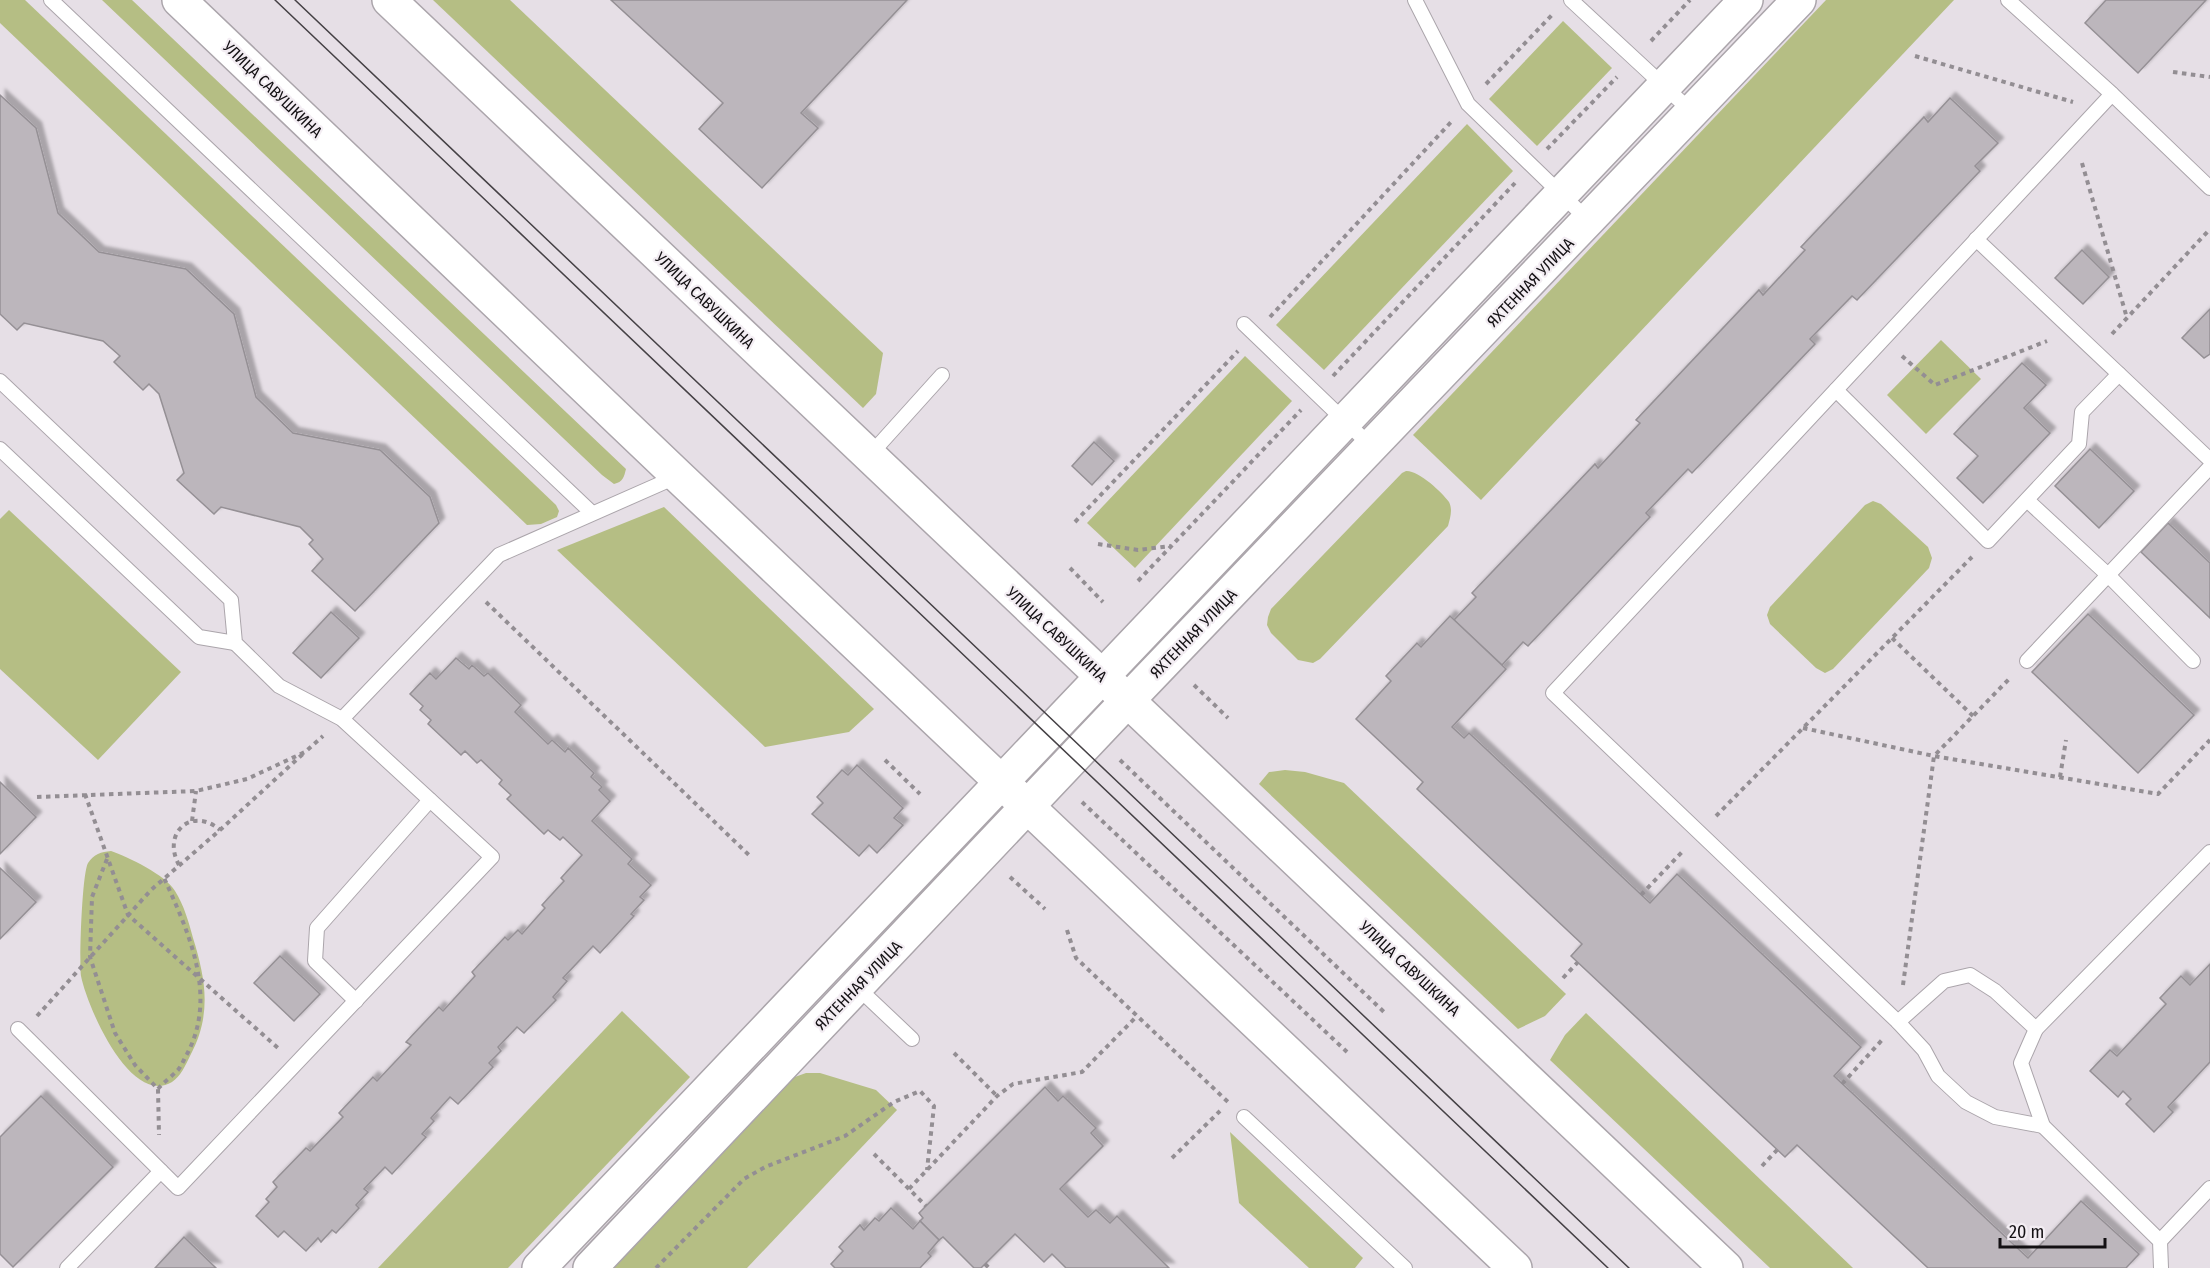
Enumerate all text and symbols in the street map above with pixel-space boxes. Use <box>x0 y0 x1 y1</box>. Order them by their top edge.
street label: УЛИЦА САВУШКИНА <box>218 36 327 142</box>
street label: ЯХТЕННАЯ УЛИЦА <box>1483 233 1578 331</box>
street label: УЛИЦА САВУШКИНА <box>650 247 759 353</box>
street label: УЛИЦА САВУШКИНА <box>1002 582 1111 686</box>
street label: ЯХТЕННАЯ УЛИЦА <box>1146 584 1241 682</box>
street label: УЛИЦА САВУШКИНА <box>1355 916 1464 1020</box>
street label: ЯХТЕННАЯ УЛИЦА <box>811 936 906 1034</box>
scale bar <box>2000 1211 2105 1249</box>
text: 20 m <box>2009 1221 2044 1243</box>

